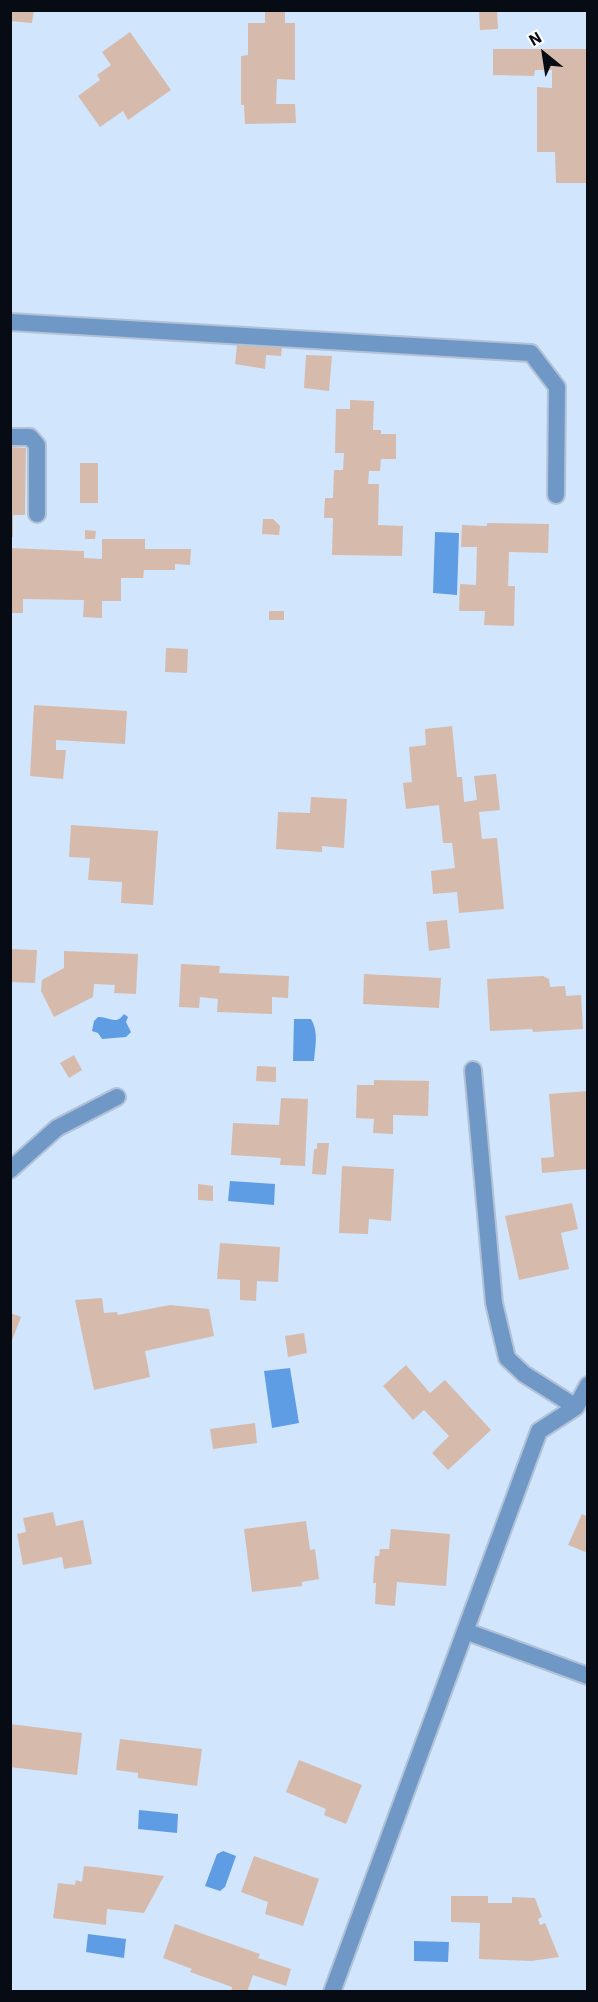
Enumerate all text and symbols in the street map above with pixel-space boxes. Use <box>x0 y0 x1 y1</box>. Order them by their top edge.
north arrow <box>514 24 574 84</box>
text: N <box>525 27 545 50</box>

